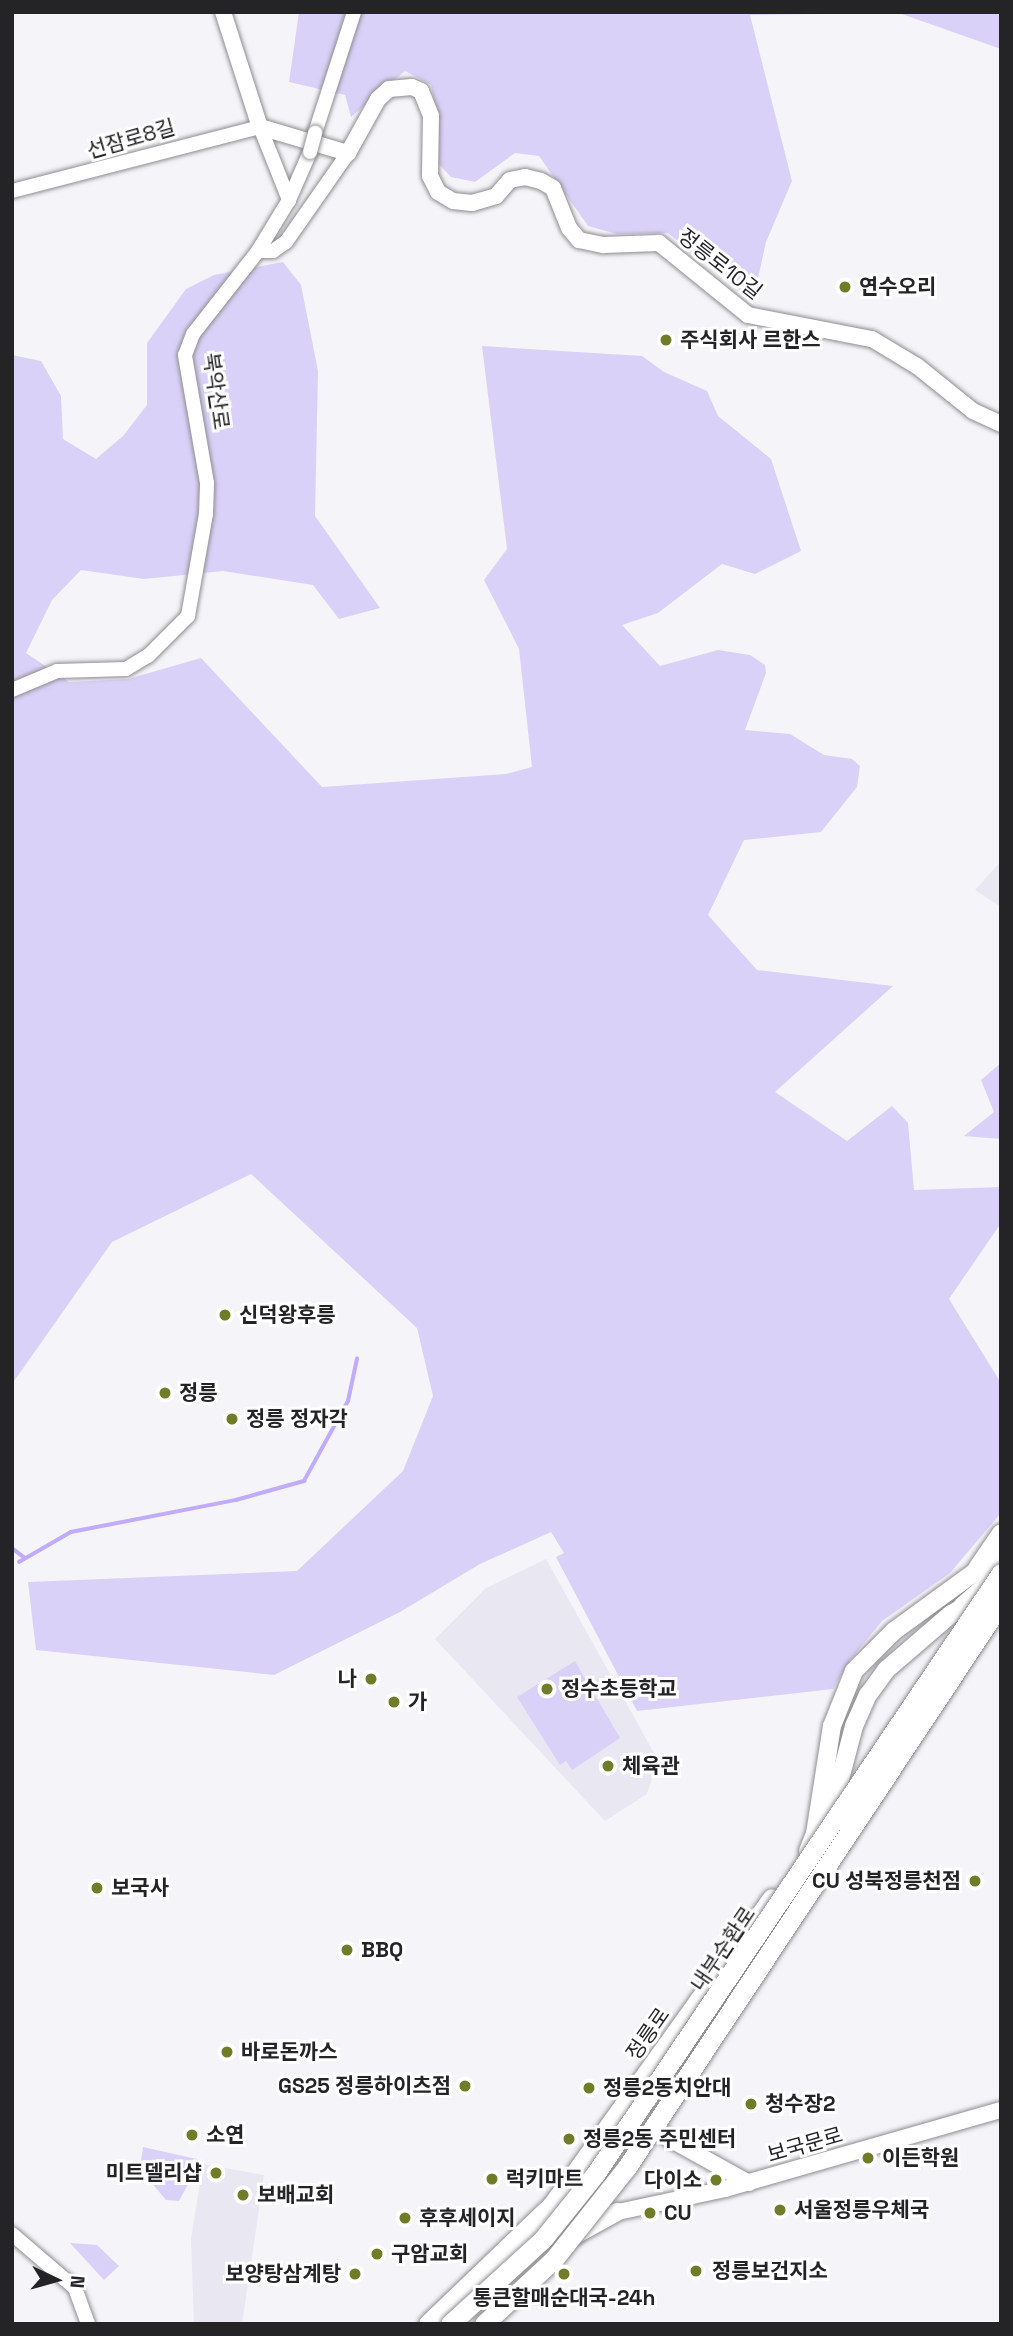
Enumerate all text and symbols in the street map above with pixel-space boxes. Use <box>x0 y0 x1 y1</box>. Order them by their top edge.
street label: 선잠로8길 <box>84 114 178 164</box>
street label: 정릉로10길 <box>673 223 767 305</box>
place label: 연수오리 <box>859 274 936 300</box>
marker: 연수오리 <box>837 279 853 295</box>
place label: 주식회사 르한스 <box>680 327 821 353</box>
marker: 주식회사 르한스 <box>658 332 674 348</box>
street label: 북악산로 <box>198 351 234 431</box>
place label: 신덕왕후릉 <box>239 1302 336 1328</box>
marker: 신덕왕후릉 <box>217 1307 233 1323</box>
place label: 정릉 <box>179 1380 218 1406</box>
marker: 정릉 <box>157 1385 173 1401</box>
place label: 정릉 정자각 <box>246 1406 348 1432</box>
marker: 정릉 정자각 <box>224 1411 240 1427</box>
place label: 나 <box>338 1666 357 1692</box>
marker: 나 <box>363 1671 379 1687</box>
place label: 정수초등학교 <box>561 1676 677 1702</box>
marker: 정수초등학교 <box>539 1681 555 1697</box>
place label: 가 <box>408 1689 427 1715</box>
marker: 가 <box>386 1694 402 1710</box>
place label: 체육관 <box>622 1753 680 1779</box>
marker: 체육관 <box>600 1758 616 1774</box>
place label: CU 성북정릉천점 <box>812 1868 961 1894</box>
marker: CU 성북정릉천점 <box>967 1873 983 1889</box>
place label: 보국사 <box>111 1875 169 1901</box>
marker: 보국사 <box>89 1880 105 1896</box>
street label: 내부순환로 <box>686 1902 760 1996</box>
place label: BBQ <box>361 1937 403 1963</box>
marker: BBQ <box>339 1942 355 1958</box>
street label: 정릉로 <box>621 2003 675 2065</box>
place label: 바로돈까스 <box>241 2039 338 2065</box>
marker: 바로돈까스 <box>219 2044 235 2060</box>
place label: GS25 정릉하이츠점 <box>278 2073 451 2099</box>
place label: 정릉2동치안대 <box>603 2075 731 2101</box>
marker: GS25 정릉하이츠점 <box>457 2078 473 2094</box>
marker: 정릉2동치안대 <box>581 2080 597 2096</box>
place label: 청수장2 <box>765 2091 835 2117</box>
marker: 청수장2 <box>743 2096 759 2112</box>
place label: 소연 <box>206 2122 245 2148</box>
street label: 보국문로 <box>764 2122 846 2168</box>
place label: 정릉2동 주민센터 <box>583 2126 736 2152</box>
marker: 소연 <box>184 2127 200 2143</box>
marker: 정릉2동 주민센터 <box>561 2131 577 2147</box>
place label: 이든학원 <box>882 2145 959 2171</box>
marker: 이든학원 <box>860 2150 876 2166</box>
place label: 미트델리샵 <box>105 2160 202 2186</box>
marker: 미트델리샵 <box>208 2165 224 2181</box>
place label: 럭키마트 <box>506 2166 583 2192</box>
place label: 다이소 <box>644 2167 702 2193</box>
marker: 럭키마트 <box>484 2171 500 2187</box>
marker: 다이소 <box>708 2172 724 2188</box>
place label: 보배교회 <box>257 2182 334 2208</box>
marker: 보배교회 <box>235 2187 251 2203</box>
place label: 서울정릉우체국 <box>794 2197 929 2223</box>
place label: CU <box>664 2200 692 2226</box>
marker: 서울정릉우체국 <box>772 2202 788 2218</box>
place label: 후후세이지 <box>419 2205 516 2231</box>
marker: CU <box>642 2205 658 2221</box>
marker: 후후세이지 <box>397 2210 413 2226</box>
place label: 구암교회 <box>391 2241 468 2267</box>
north arrow <box>21 2245 91 2315</box>
marker: 구암교회 <box>369 2246 385 2262</box>
place label: 정릉보건지소 <box>712 2258 828 2284</box>
place label: 보양탕삼계탕 <box>225 2261 341 2287</box>
marker: 정릉보건지소 <box>686 2261 706 2281</box>
marker: 보양탕삼계탕 <box>347 2266 363 2282</box>
marker: 통큰할매순대국-24h <box>556 2266 572 2282</box>
text: N <box>64 2274 90 2289</box>
place label: 통큰할매순대국-24h <box>473 2285 655 2311</box>

